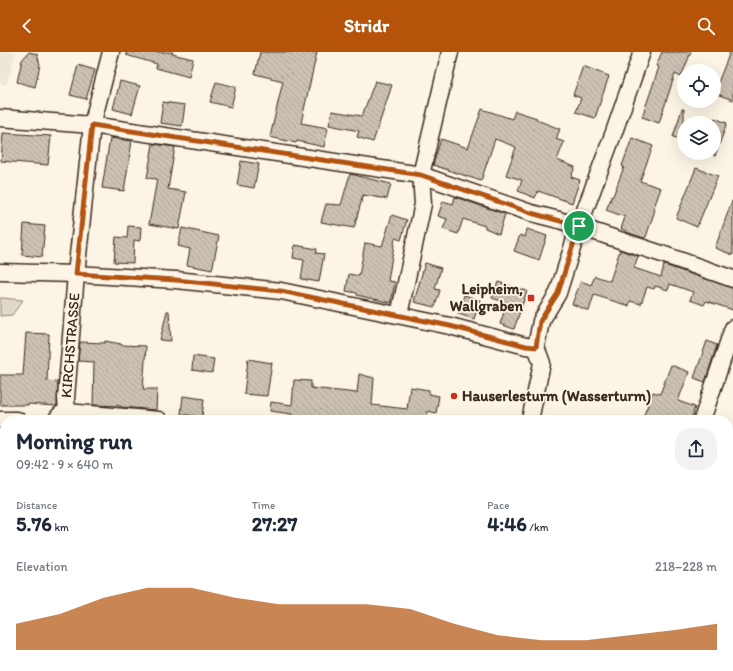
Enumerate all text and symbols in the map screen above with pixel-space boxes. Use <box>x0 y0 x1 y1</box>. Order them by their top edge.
icon: back <box>16 15 38 37</box>
text: Stridr <box>344 15 389 37</box>
icon: search <box>695 15 717 37</box>
map controls <box>677 64 721 160</box>
button: locate <box>677 64 721 108</box>
button: layers <box>677 116 721 160</box>
pin <box>562 209 596 243</box>
icon: arrive <box>568 215 590 237</box>
place label: Leipheim, Wallgraben <box>450 280 523 316</box>
street label: KIRCHSTRASSE <box>57 292 83 398</box>
marker: Leipheim, Wallgraben <box>526 293 536 303</box>
place label: Hauserlesturm (Wasserturm) <box>462 387 651 406</box>
marker: Hauserlesturm (Wasserturm) <box>449 391 459 401</box>
text: Morning run <box>16 428 132 455</box>
button: share <box>675 428 717 470</box>
text: 09:42 · 9 × 640 m <box>16 457 113 472</box>
text: Distance <box>16 499 57 512</box>
text: Time <box>252 499 275 512</box>
text: Pace <box>487 499 509 512</box>
text: 5.76 <box>16 512 52 536</box>
text: 27:27 <box>252 512 297 536</box>
text: 4:46 <box>487 512 527 536</box>
text: km <box>52 521 69 534</box>
text: /km <box>527 521 549 534</box>
text: Elevation <box>16 559 68 574</box>
text: 218–228 m <box>655 559 717 574</box>

